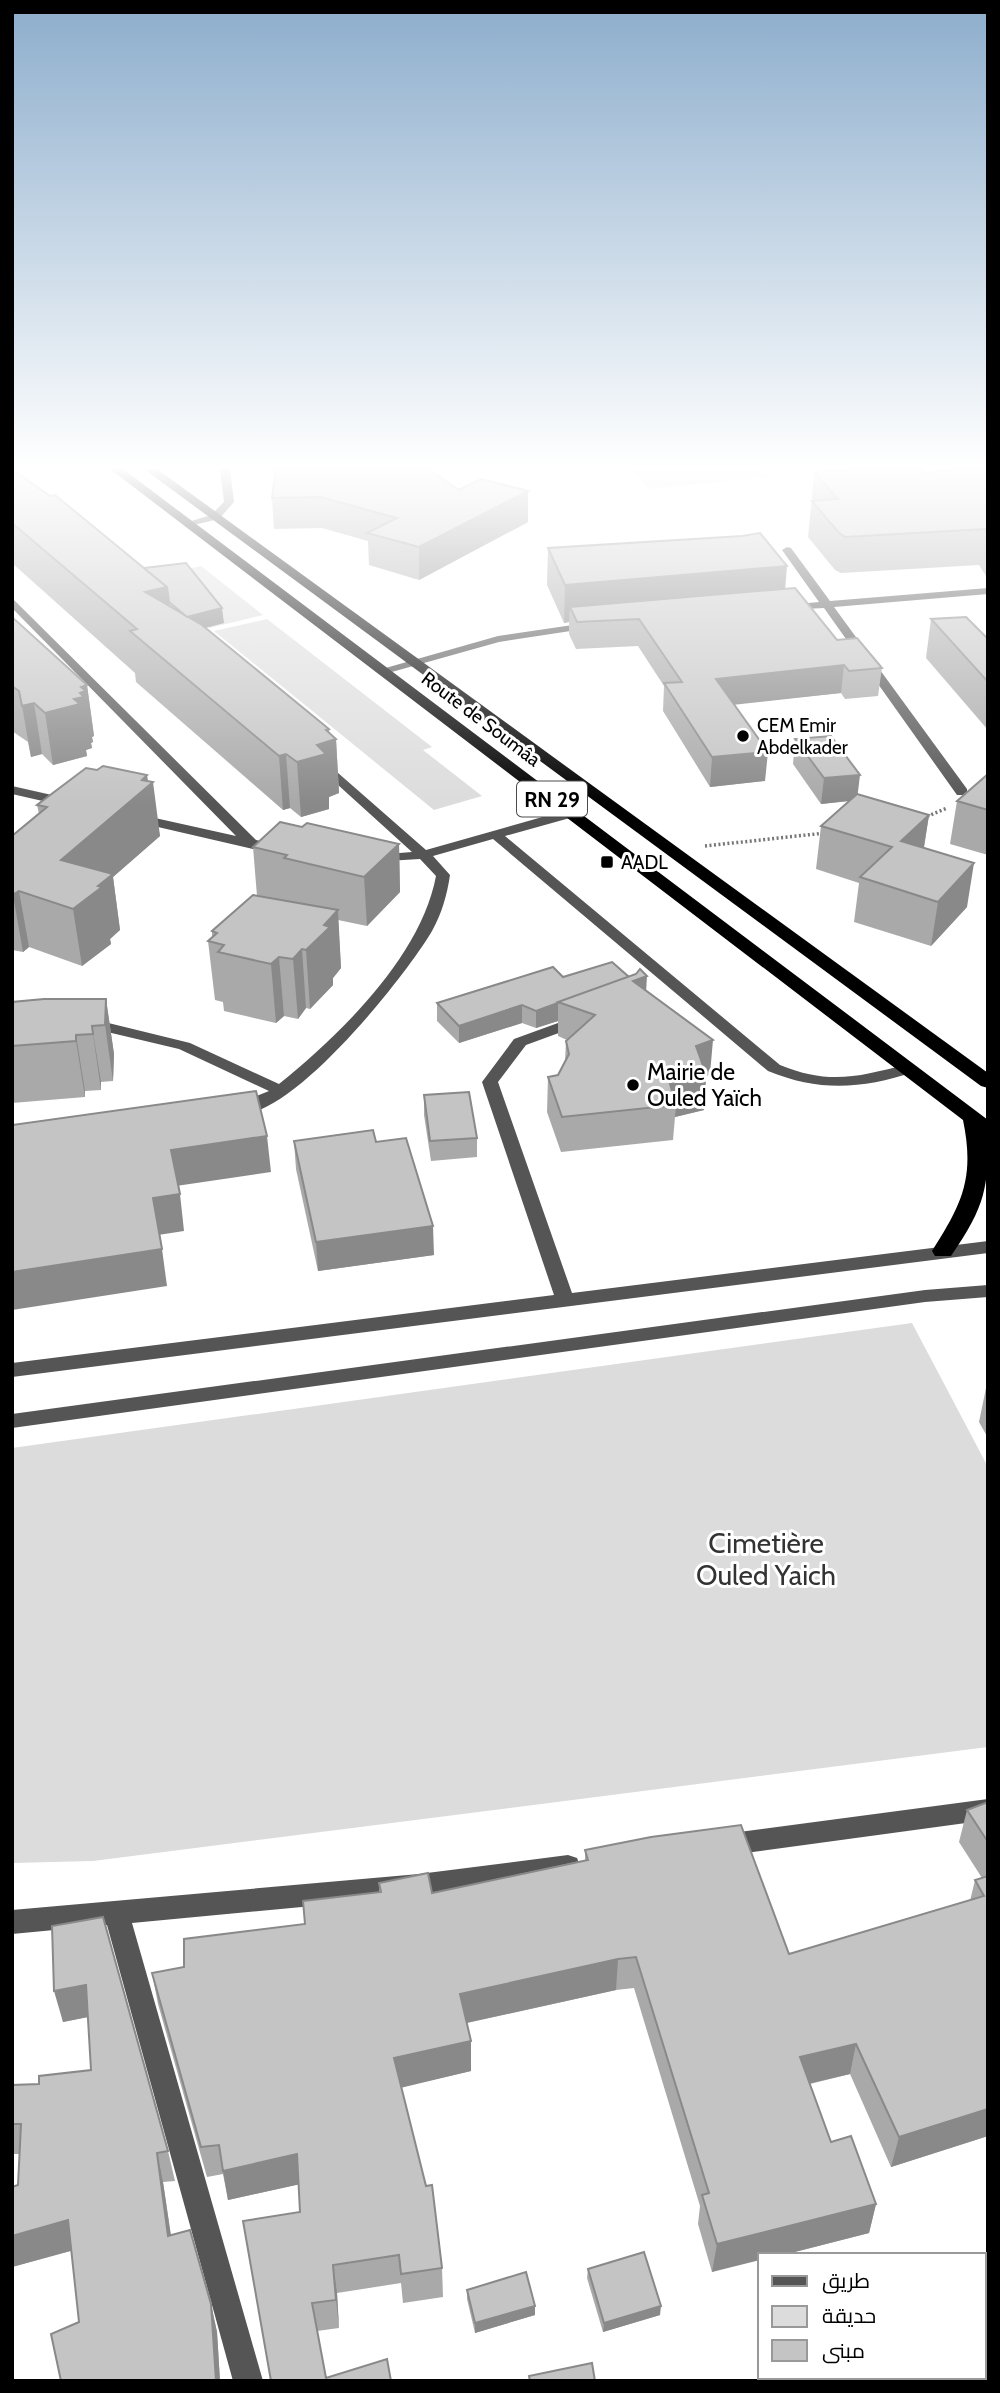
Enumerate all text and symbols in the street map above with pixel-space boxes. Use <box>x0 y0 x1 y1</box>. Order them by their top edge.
street label: Route de Soumâa <box>417 667 545 771</box>
place label: CEM Emir Abdelkader <box>757 714 848 759</box>
marker: CEM Emir Abdelkader <box>735 728 751 744</box>
road number: RN 29 <box>517 782 587 816</box>
place label: AADL <box>621 851 668 874</box>
marker: AADL <box>599 854 615 870</box>
place label: Mairie de Ouled Yaïch <box>647 1058 762 1112</box>
marker: Mairie de Ouled Yaïch <box>625 1077 641 1093</box>
park label: Cimetière Ouled Yaich <box>696 1526 836 1592</box>
legend <box>758 2253 986 2379</box>
text: طريق <box>822 2268 870 2294</box>
text: حديقة <box>822 2303 876 2328</box>
text: مبنى <box>822 2338 865 2364</box>

